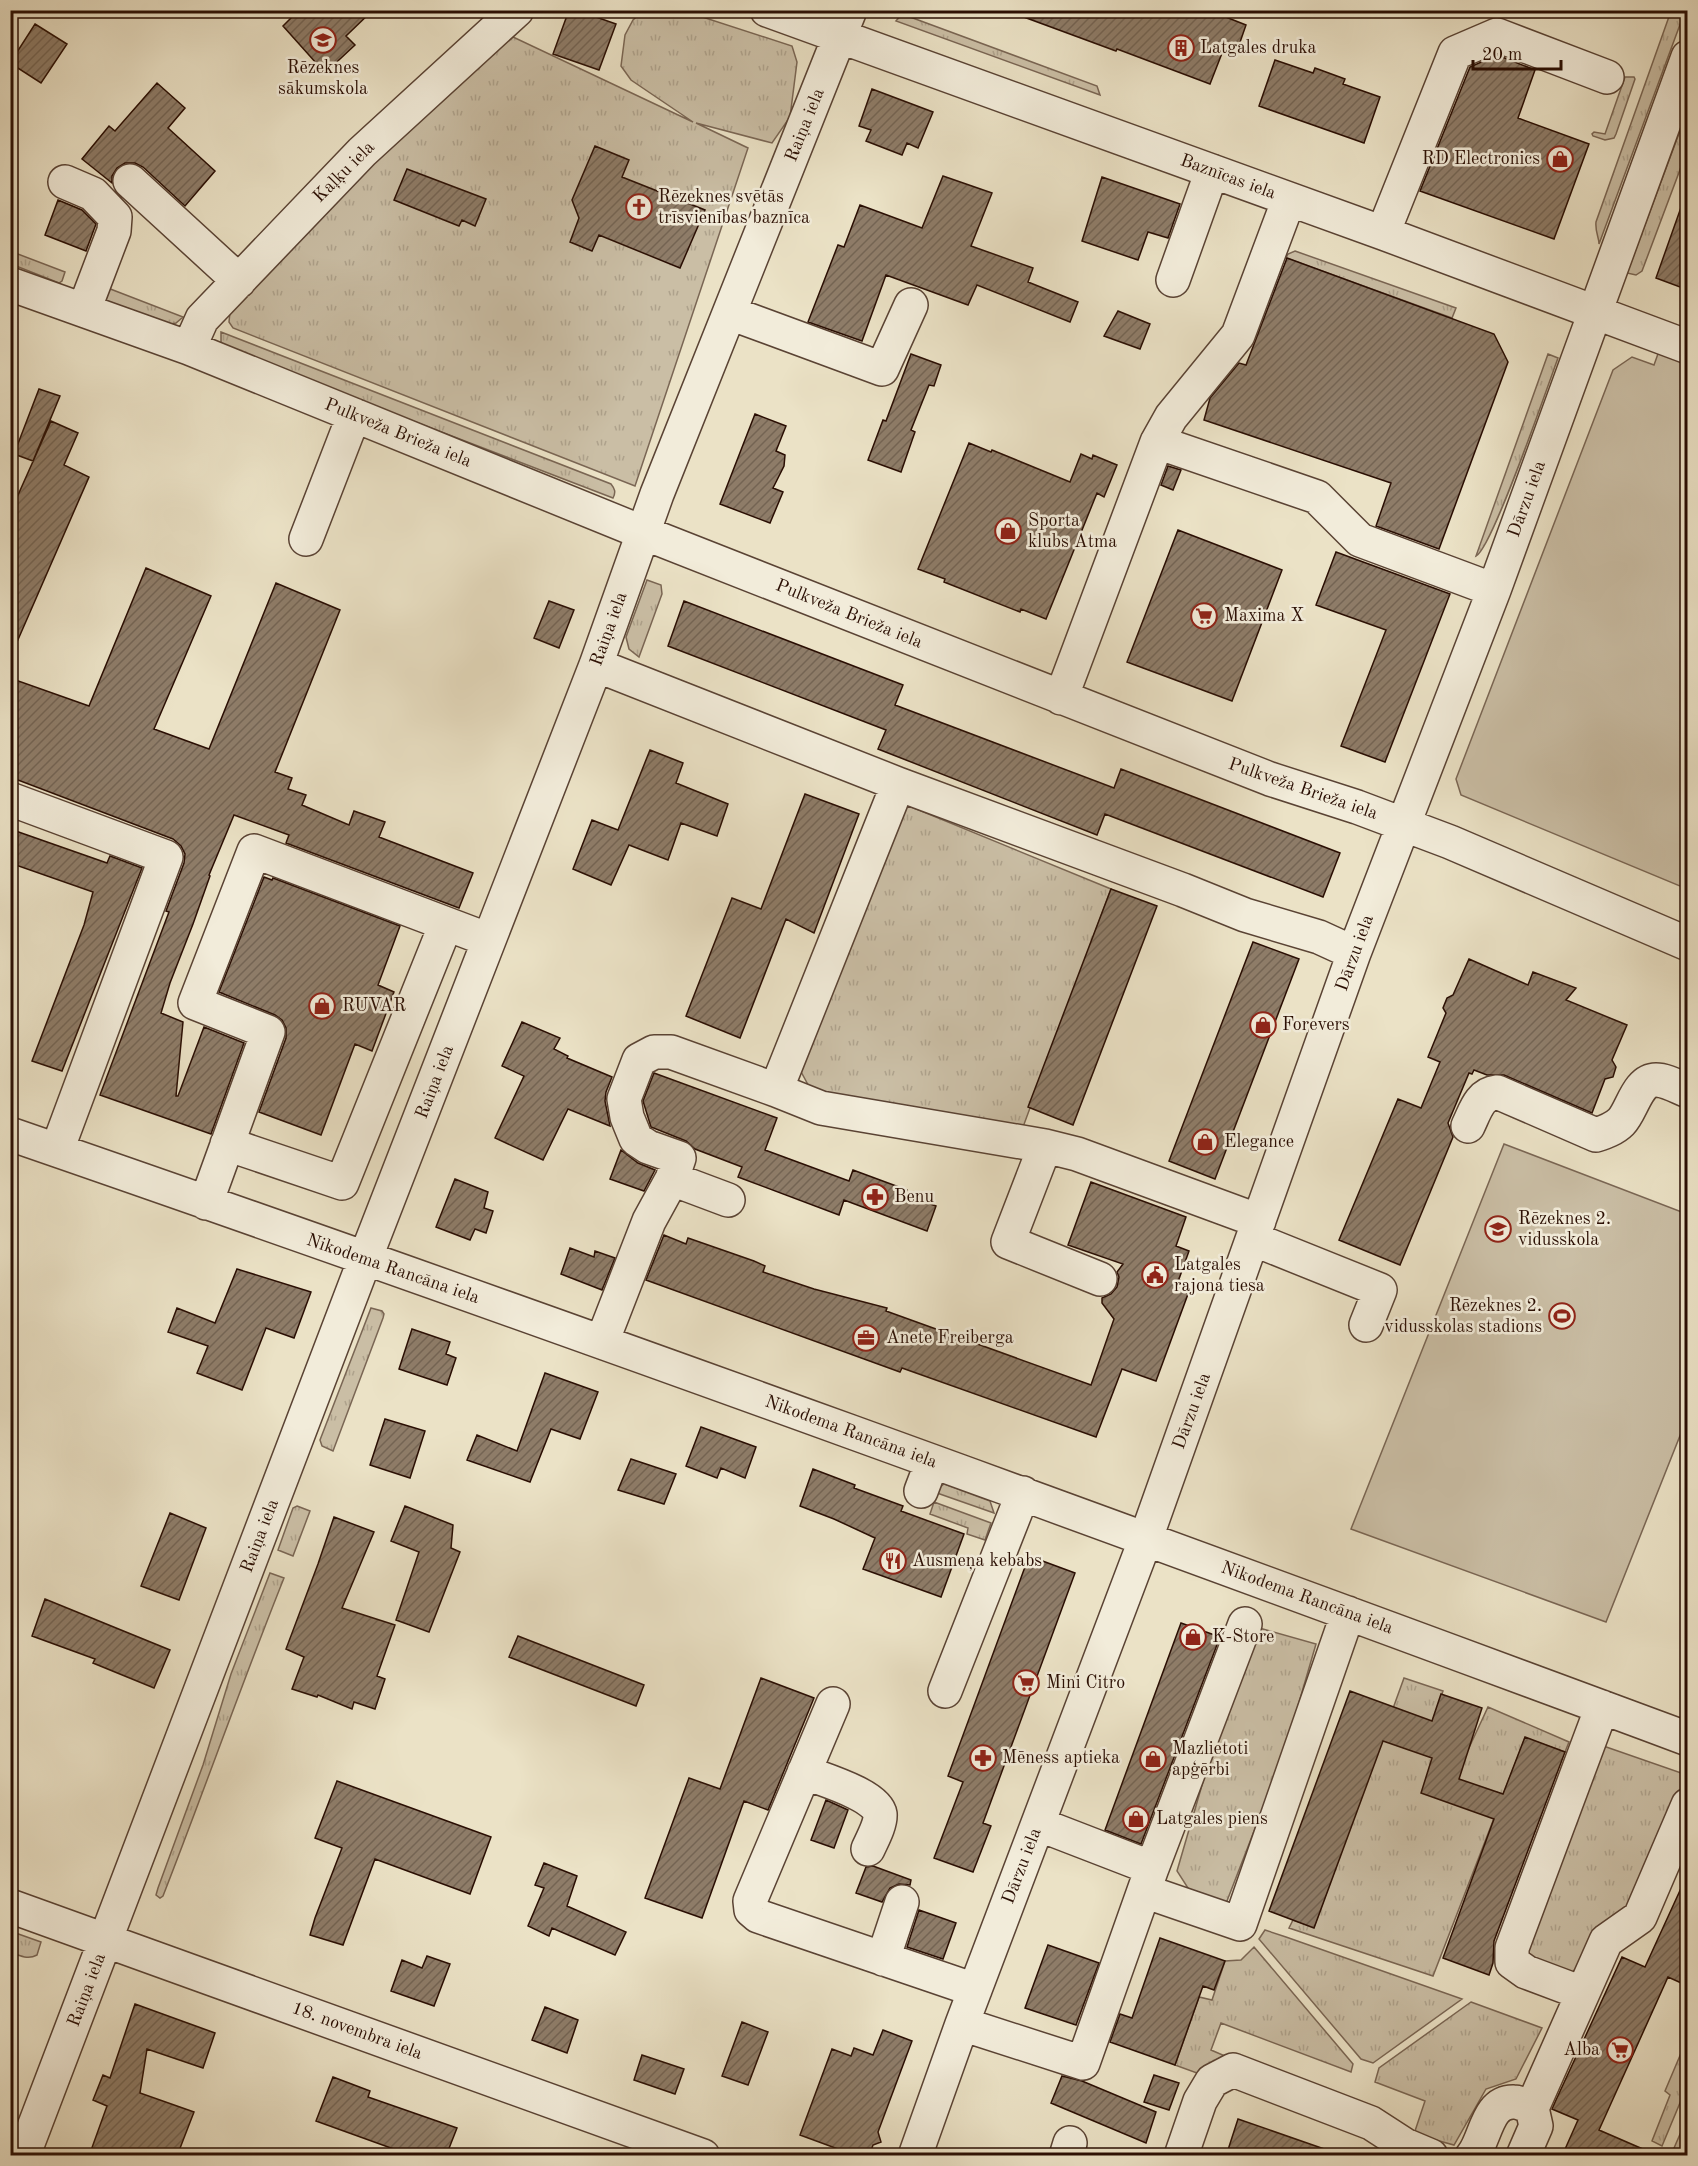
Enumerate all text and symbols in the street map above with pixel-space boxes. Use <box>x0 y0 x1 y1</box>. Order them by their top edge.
school or university icon: Rēzeknes sākumskola <box>308 25 338 55</box>
building icon: Latgales druka <box>1166 33 1196 63</box>
scale bar <box>1473 33 1562 71</box>
place label: Latgales druka <box>1200 39 1317 57</box>
text: 20 m <box>1482 46 1522 64</box>
place label: Rēzeknes sākumskola <box>278 59 368 98</box>
street label: Raiņa iela <box>782 86 829 165</box>
street label: Kaļķu iela <box>310 138 379 207</box>
shop icon: RD Electronics <box>1545 144 1575 174</box>
place label: RD Electronics <box>1422 150 1540 168</box>
street label: Baznīcas iela <box>1178 151 1278 203</box>
place label: Rēzeknes svētās trīsvienības baznīca <box>658 188 810 227</box>
church icon: Rēzeknes svētās trīsvienības baznīca <box>624 192 654 222</box>
street label: Pulkveža Brieža iela <box>322 395 474 471</box>
street label: Dārzu iela <box>1505 458 1549 540</box>
place label: Sporta klubs Atma <box>1028 512 1117 551</box>
shop icon: Sporta klubs Atma <box>993 516 1023 546</box>
street label: Pulkveža Brieža iela <box>773 576 925 652</box>
street label: Raiņa iela <box>587 590 632 669</box>
supermarket icon: Maxima X <box>1189 601 1219 631</box>
place label: Maxima X <box>1224 607 1304 625</box>
street label: Pulkveža Brieža iela <box>1226 755 1380 823</box>
street label: Dārzu iela <box>1333 912 1377 994</box>
shop icon: RUVAR <box>307 991 337 1021</box>
place label: RUVAR <box>342 997 406 1015</box>
shop icon: Forevers <box>1248 1010 1278 1040</box>
place label: Forevers <box>1282 1016 1350 1034</box>
street label: Raiņa iela <box>413 1043 458 1122</box>
shop icon: Elegance <box>1190 1127 1220 1157</box>
place label: Elegance <box>1224 1133 1294 1151</box>
pharmacy icon: Benu <box>860 1182 890 1212</box>
place label: Benu <box>894 1188 934 1206</box>
place label: Rēzeknes 2. vidusskola <box>1518 1210 1611 1249</box>
school or university icon: Rēzeknes 2. vidusskola <box>1483 1214 1513 1244</box>
street label: Nikodema Rancāna iela <box>304 1231 482 1307</box>
place label: Latgales rajona tiesa <box>1174 1256 1265 1295</box>
public building icon: Latgales rajona tiesa <box>1140 1260 1170 1290</box>
place label: Rēzeknes 2. vidusskolas stadions <box>1384 1297 1542 1336</box>
sports icon: Rēzeknes 2. vidusskolas stadions <box>1547 1301 1577 1331</box>
office icon: Anete Freiberga <box>851 1323 881 1353</box>
place label: Anete Freiberga <box>886 1329 1014 1347</box>
street label: Dārzu iela <box>1170 1370 1214 1452</box>
street label: Nikodema Rancāna iela <box>763 1392 940 1472</box>
street label: Raiņa iela <box>238 1497 283 1576</box>
restaurant icon: Ausmeņa kebabs <box>878 1546 908 1576</box>
place label: Ausmeņa kebabs <box>912 1552 1042 1571</box>
street label: Nikodema Rancāna iela <box>1219 1558 1396 1638</box>
shop icon: K-Store <box>1178 1622 1208 1652</box>
place label: K-Store <box>1212 1628 1274 1646</box>
supermarket icon: Mini Citro <box>1011 1668 1041 1698</box>
place label: Mini Citro <box>1046 1674 1125 1692</box>
place label: Mazlietoti apģērbi <box>1172 1740 1248 1779</box>
pharmacy icon: Mēness aptieka <box>968 1743 998 1773</box>
shop icon: Mazlietoti apģērbi <box>1138 1744 1168 1774</box>
place label: Mēness aptieka <box>1002 1749 1120 1767</box>
shop icon: Latgales piens <box>1121 1804 1151 1834</box>
place label: Latgales piens <box>1156 1810 1268 1828</box>
street label: Dārzu iela <box>999 1825 1045 1906</box>
street label: Raiņa iela <box>65 1951 110 2030</box>
street label: 18. novembra iela <box>289 1999 425 2063</box>
supermarket icon: Alba <box>1605 2035 1635 2065</box>
place label: Alba <box>1563 2041 1600 2059</box>

